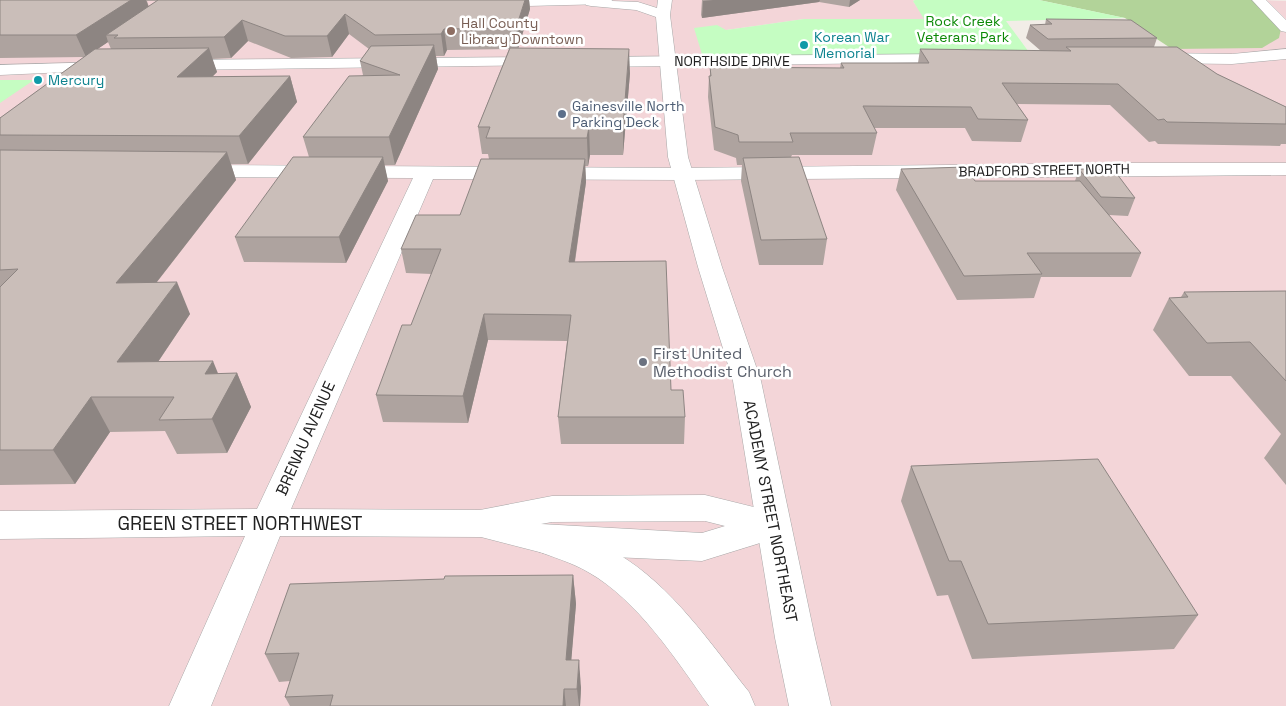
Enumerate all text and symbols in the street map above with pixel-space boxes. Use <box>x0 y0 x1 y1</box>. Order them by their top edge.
park label: Rock Creek Veterans Park <box>917 12 1010 46</box>
place label: Hall County Library Downtown <box>461 14 584 48</box>
marker: Hall County Library Downtown <box>445 25 457 37</box>
place label: Korean War Memorial <box>814 28 890 62</box>
marker: Korean War Memorial <box>798 39 810 51</box>
street label: NORTHSIDE DRIVE <box>674 52 790 70</box>
place label: Mercury <box>48 71 104 89</box>
marker: Mercury <box>32 74 44 86</box>
place label: Gainesville North Parking Deck <box>572 97 685 131</box>
marker: Gainesville North Parking Deck <box>556 108 568 120</box>
street label: BRADFORD STREET NORTH <box>958 160 1130 180</box>
place label: First United Methodist Church <box>653 343 792 382</box>
marker: First United Methodist Church <box>637 356 649 368</box>
street label: BRENAU AVENUE <box>271 378 340 499</box>
street label: ACADEMY STREET NORTHEAST <box>739 398 802 624</box>
street label: GREEN STREET NORTHWEST <box>118 511 362 536</box>

